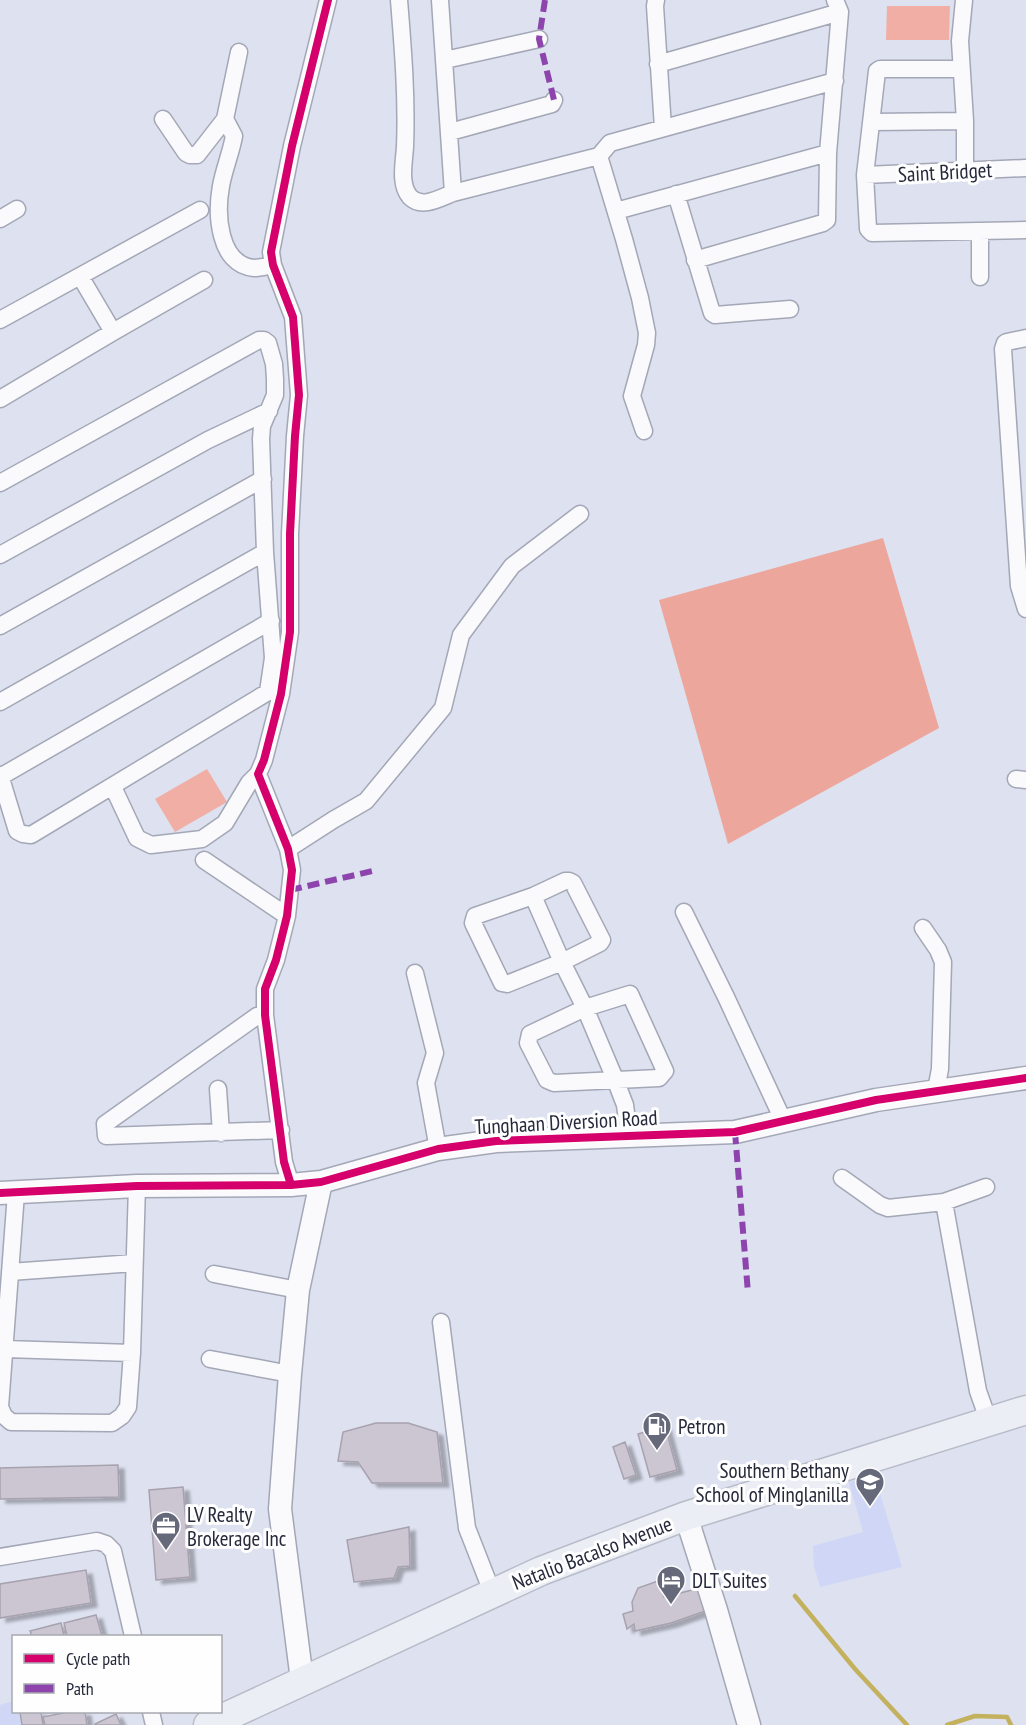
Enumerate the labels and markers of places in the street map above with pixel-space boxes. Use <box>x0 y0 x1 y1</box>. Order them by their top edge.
fuel station icon: Petron <box>641 1410 673 1452</box>
place label: Petron <box>678 1413 725 1440</box>
place label: Southern Bethany School of Minglanilla <box>696 1457 849 1508</box>
school or university icon: Southern Bethany School of Minglanilla <box>854 1466 886 1508</box>
place label: LV Realty Brokerage Inc <box>187 1501 287 1552</box>
office icon: LV Realty Brokerage Inc <box>150 1510 182 1552</box>
hotel icon: DLT Suites <box>655 1564 687 1606</box>
place label: DLT Suites <box>692 1567 767 1594</box>

